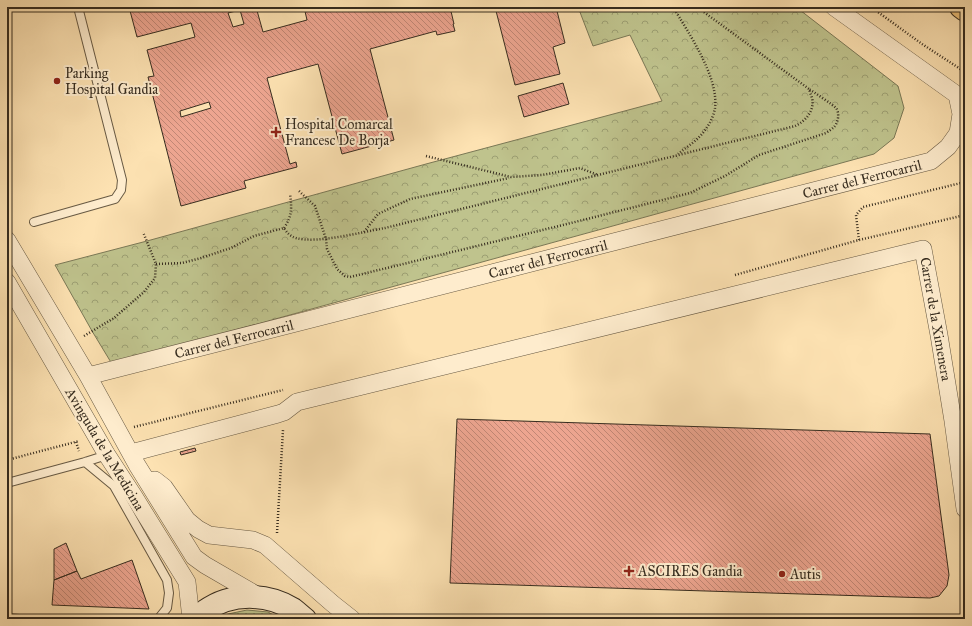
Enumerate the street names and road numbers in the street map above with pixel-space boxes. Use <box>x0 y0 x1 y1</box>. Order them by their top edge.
street label: Carrer del Ferrocarril <box>801 156 923 202</box>
street label: Carrer del Ferrocarril <box>487 236 609 282</box>
street label: Carrer de la Ximenera <box>916 256 955 382</box>
street label: Carrer del Ferrocarril <box>173 316 295 362</box>
street label: Avinguda de la Medicina <box>61 384 148 514</box>

